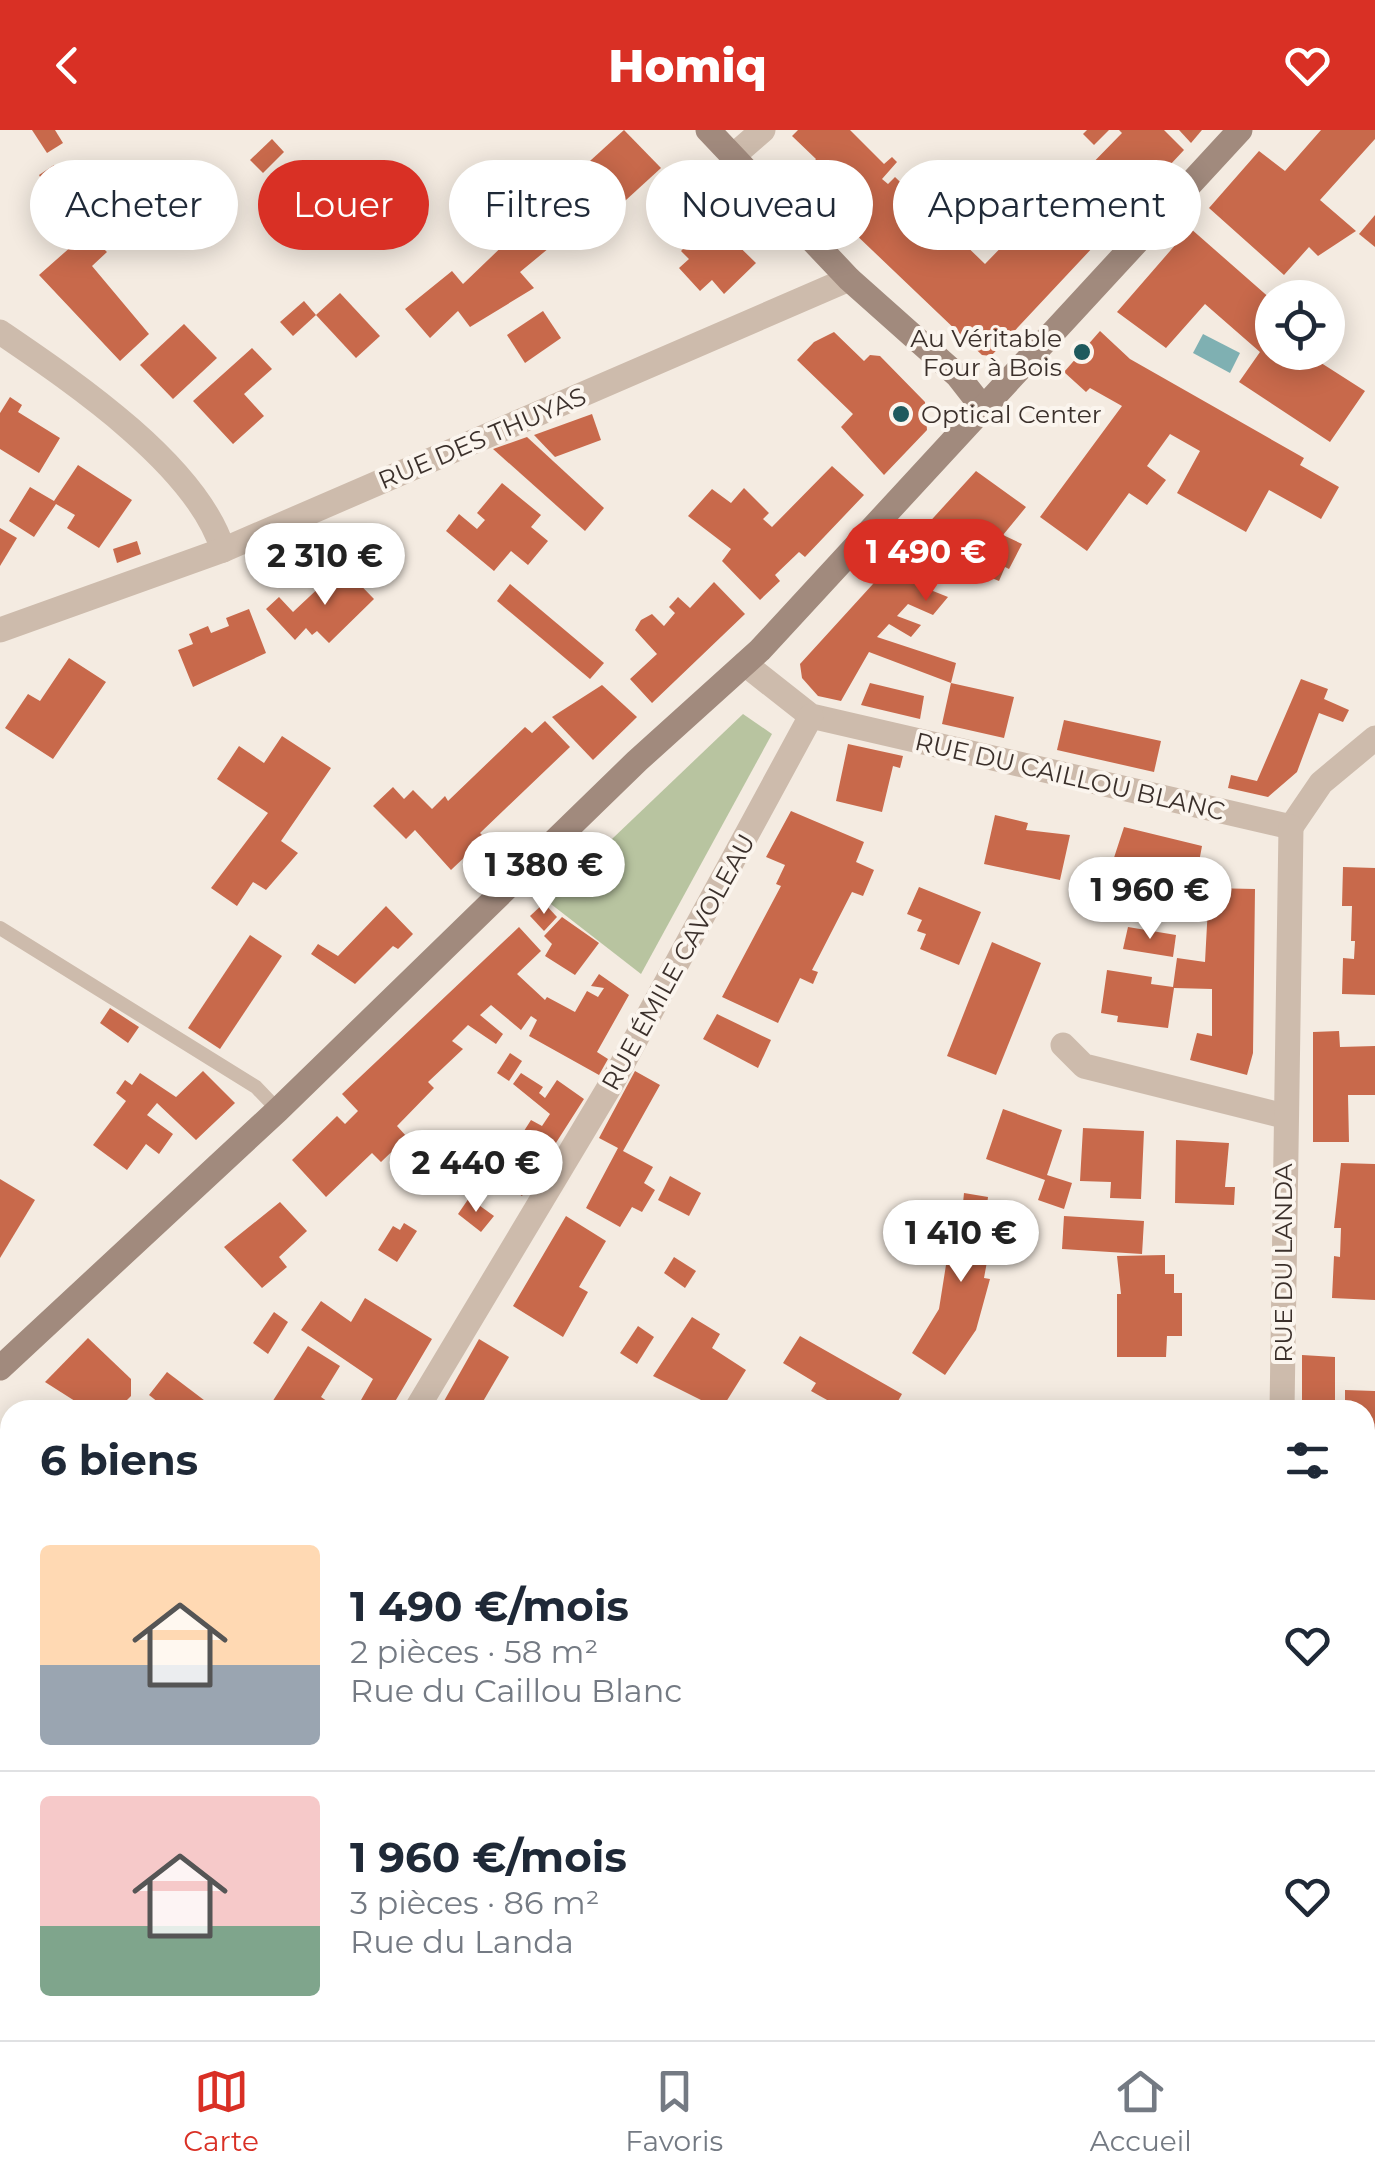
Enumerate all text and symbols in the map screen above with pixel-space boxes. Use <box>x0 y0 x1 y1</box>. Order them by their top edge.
icon: back <box>40 38 95 93</box>
text: Homiq <box>608 38 767 93</box>
icon: heart <box>1280 38 1335 93</box>
chip: Acheter <box>30 160 238 250</box>
chip: Louer <box>258 160 429 250</box>
chip: Filtres <box>449 160 626 250</box>
chip: Nouveau <box>646 160 873 250</box>
chip: Appartement <box>893 160 1201 250</box>
map controls <box>1255 280 1345 370</box>
button: locate <box>1255 280 1345 370</box>
place label: Au Véritable Four à Bois <box>910 323 1062 382</box>
marker: Au Véritable Four à Bois <box>1071 341 1093 363</box>
street label: RUE DES THUYAS <box>374 381 590 495</box>
place label: Optical Center <box>921 399 1102 429</box>
marker: Optical Center <box>890 403 912 425</box>
pin: 1 490 € <box>834 519 1018 604</box>
pin: 2 310 € <box>233 523 417 608</box>
text: 1 490 € <box>866 532 986 571</box>
text: 2 310 € <box>267 536 383 575</box>
street label: RUE DU CAILLOU BLANC <box>912 726 1228 826</box>
street label: RUE ÉMILE CAVOLEAU <box>595 829 761 1095</box>
pin: 1 380 € <box>452 832 636 917</box>
text: 1 380 € <box>485 845 603 884</box>
pin: 1 960 € <box>1058 857 1242 942</box>
text: 1 960 € <box>1090 870 1210 909</box>
pin: 2 440 € <box>384 1130 568 1215</box>
text: 2 440 € <box>412 1143 540 1182</box>
street label: RUE DU LANDA <box>1268 1163 1298 1363</box>
pin: 1 410 € <box>869 1200 1053 1285</box>
text: 1 410 € <box>905 1213 1017 1252</box>
icon: filters <box>1280 1433 1335 1488</box>
text: 6 biens <box>40 1434 198 1486</box>
text: 1 490 €/mois <box>350 1580 629 1632</box>
icon: home <box>120 1585 240 1705</box>
icon: heart <box>1280 1618 1335 1673</box>
text: 2 pièces · 58 m² <box>350 1632 598 1671</box>
text: Rue du Caillou Blanc <box>350 1671 682 1710</box>
text: 1 960 €/mois <box>350 1831 627 1883</box>
icon: home <box>120 1836 240 1956</box>
icon: heart <box>1280 1869 1335 1924</box>
text: 3 pièces · 86 m² <box>350 1883 600 1922</box>
text: Rue du Landa <box>350 1922 574 1961</box>
tab: Carte <box>183 2064 259 2158</box>
tab: Favoris <box>625 2064 723 2158</box>
tab: Accueil <box>1090 2064 1192 2158</box>

